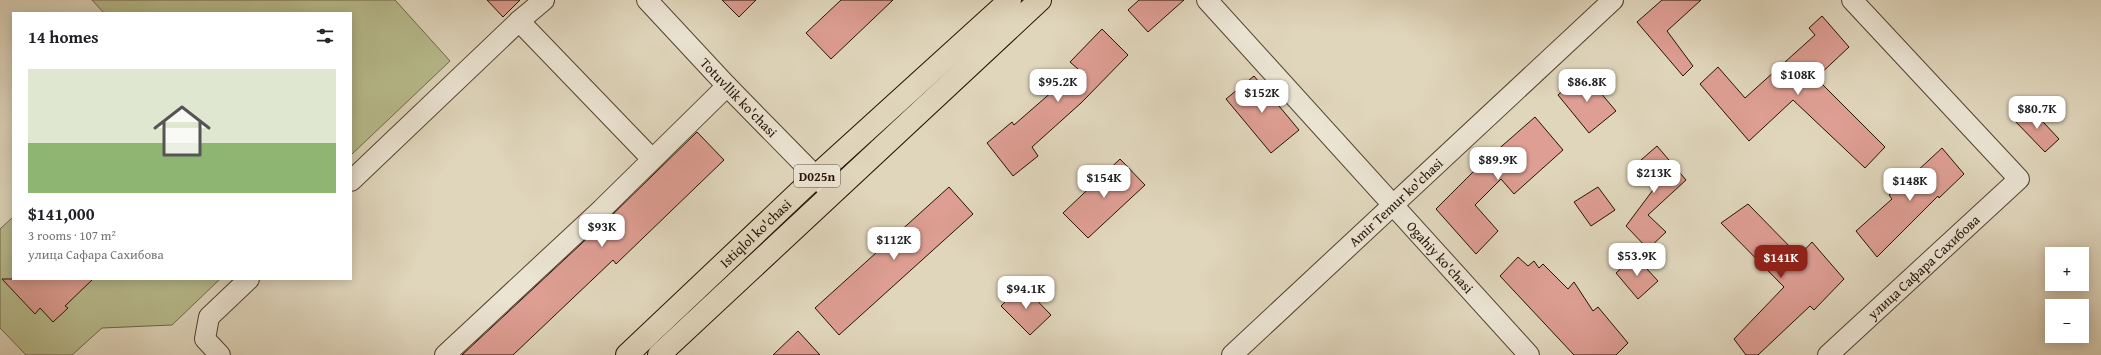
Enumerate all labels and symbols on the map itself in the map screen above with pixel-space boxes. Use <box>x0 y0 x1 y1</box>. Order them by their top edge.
street label: Totuvllik ko'chasi <box>696 53 782 142</box>
pin: $108K <box>1770 62 1826 96</box>
pin: $95.2K <box>1025 69 1091 103</box>
pin: $86.8K <box>1554 69 1620 103</box>
pin: $152K <box>1234 80 1290 114</box>
pin: $80.7K <box>2004 96 2070 130</box>
pin: $89.9K <box>1465 147 1531 181</box>
street label: Amir Temur ko'chasi <box>1344 153 1447 251</box>
pin: $213K <box>1626 160 1682 194</box>
road number: D025n <box>794 165 840 187</box>
pin: $154K <box>1076 165 1132 199</box>
pin: $148K <box>1882 168 1938 202</box>
street label: Istiqlol ko'chasi <box>715 194 796 272</box>
street label: улица Сафара Сахибова <box>1862 210 1984 324</box>
pin: $93K <box>578 214 626 248</box>
street label: Ogahiy ko'chasi <box>1402 216 1478 298</box>
pin: $112K <box>866 227 922 261</box>
pin: $53.9K <box>1604 243 1670 277</box>
pin: $141K <box>1753 245 1809 279</box>
pin: $94.1K <box>993 276 1059 310</box>

